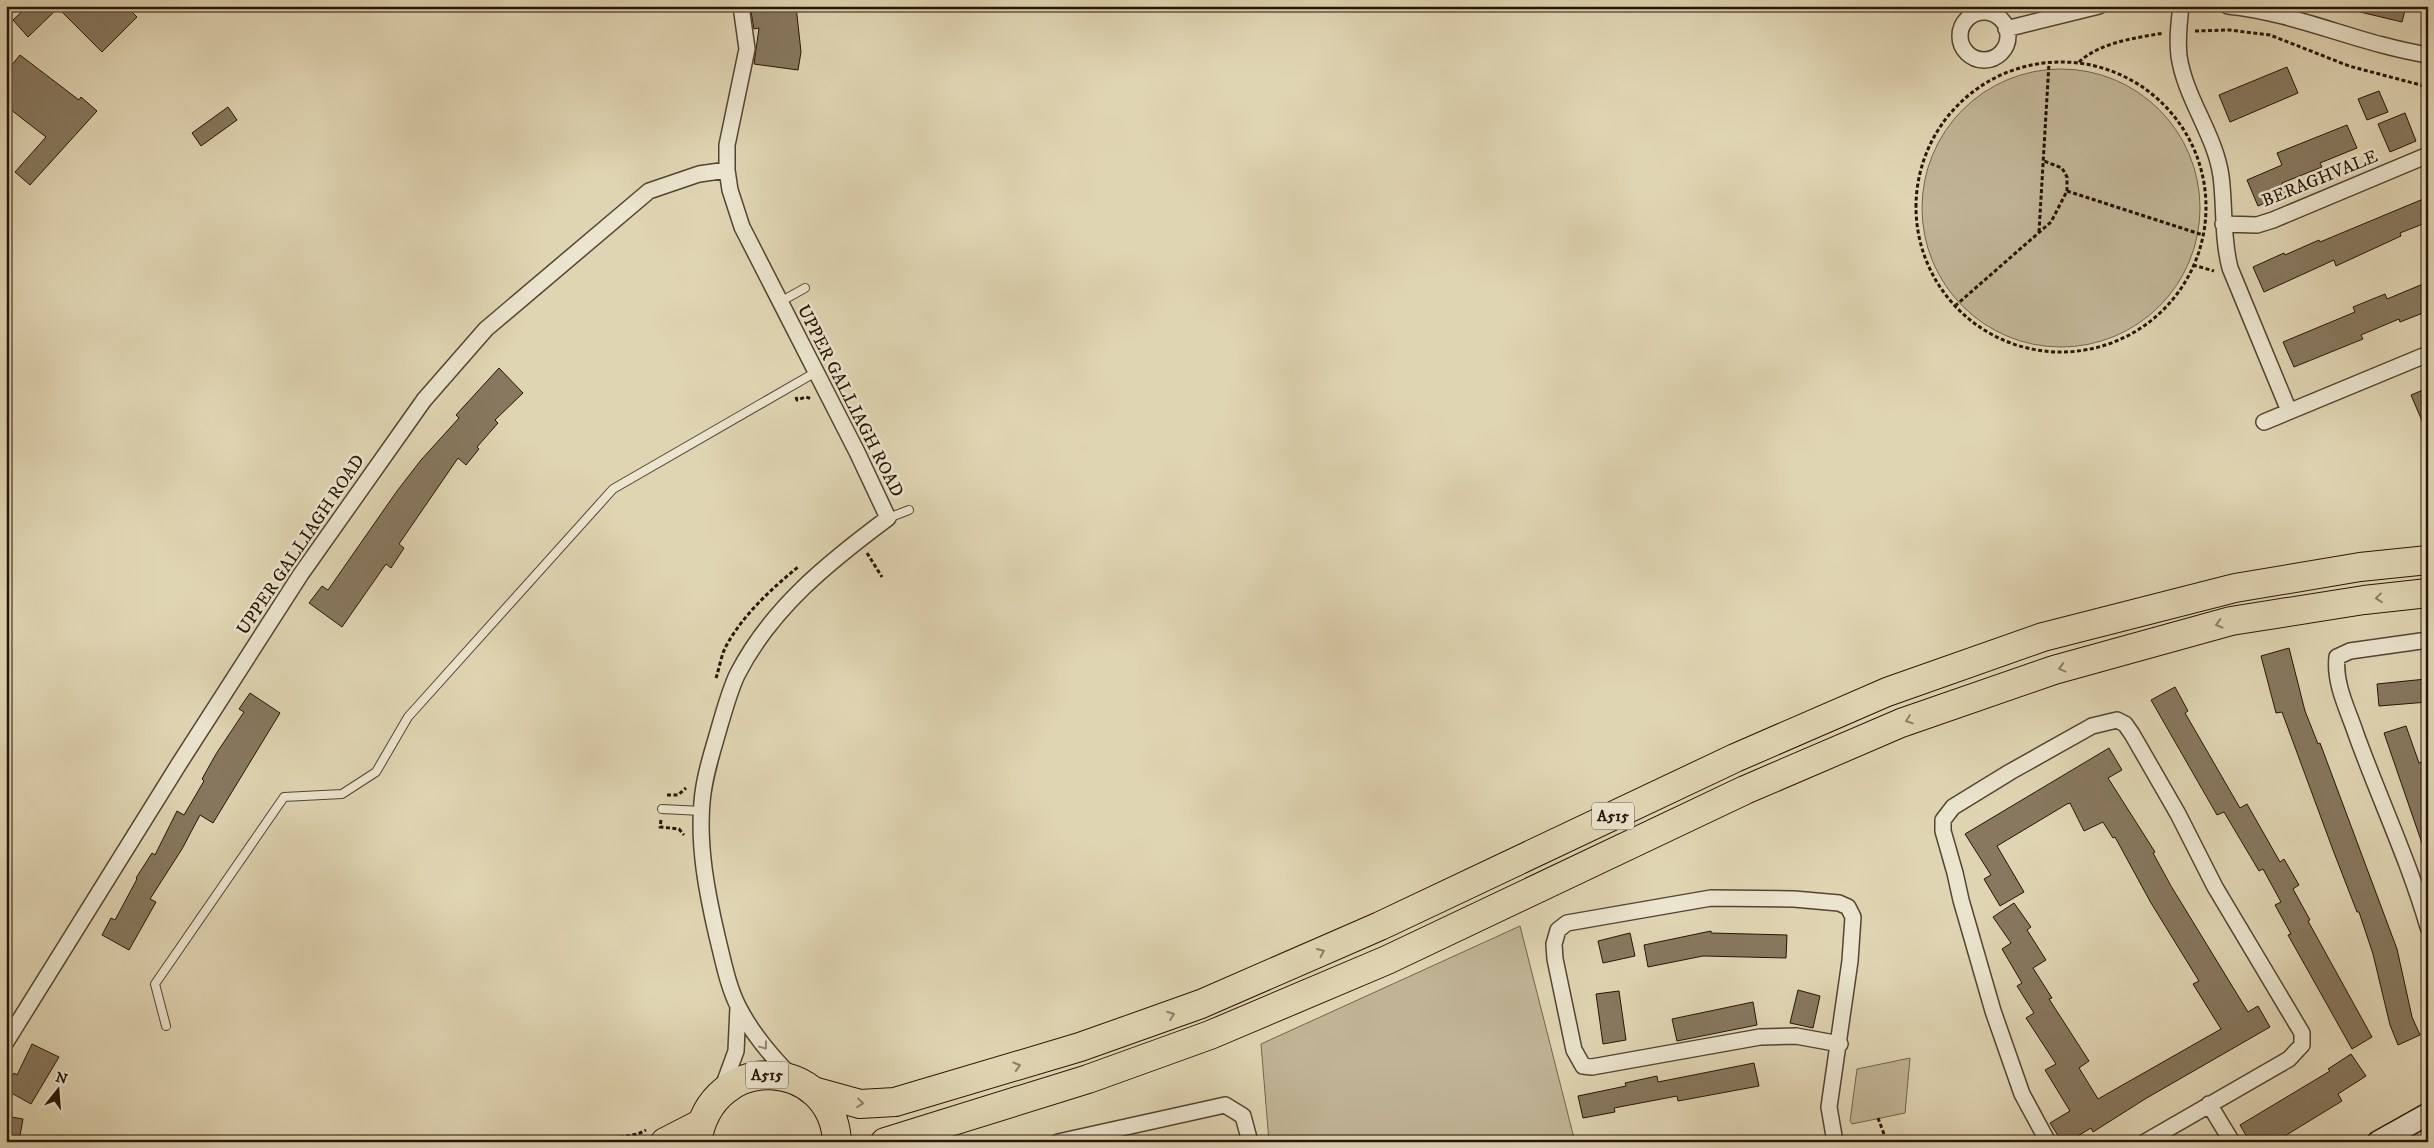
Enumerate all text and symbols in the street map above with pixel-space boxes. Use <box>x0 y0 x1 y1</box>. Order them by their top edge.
street label: BERAGHVALE <box>2259 146 2381 212</box>
street label: UPPER GALLIAGH ROAD <box>792 301 908 501</box>
street label: UPPER GALLIAGH ROAD <box>232 451 370 639</box>
one-way arrow <box>2375 592 2383 603</box>
one-way arrow <box>2215 619 2224 629</box>
one-way arrow <box>2059 662 2067 672</box>
one-way arrow <box>1905 714 1913 724</box>
road number: A515 <box>1592 802 1634 829</box>
one-way arrow <box>1316 947 1325 958</box>
one-way arrow <box>1166 1011 1175 1021</box>
one-way arrow <box>758 1040 767 1050</box>
road number: A515 <box>746 1062 788 1088</box>
one-way arrow <box>1012 1062 1021 1072</box>
north arrow <box>32 1066 82 1116</box>
text: N <box>53 1068 70 1089</box>
one-way arrow <box>856 1097 864 1108</box>

